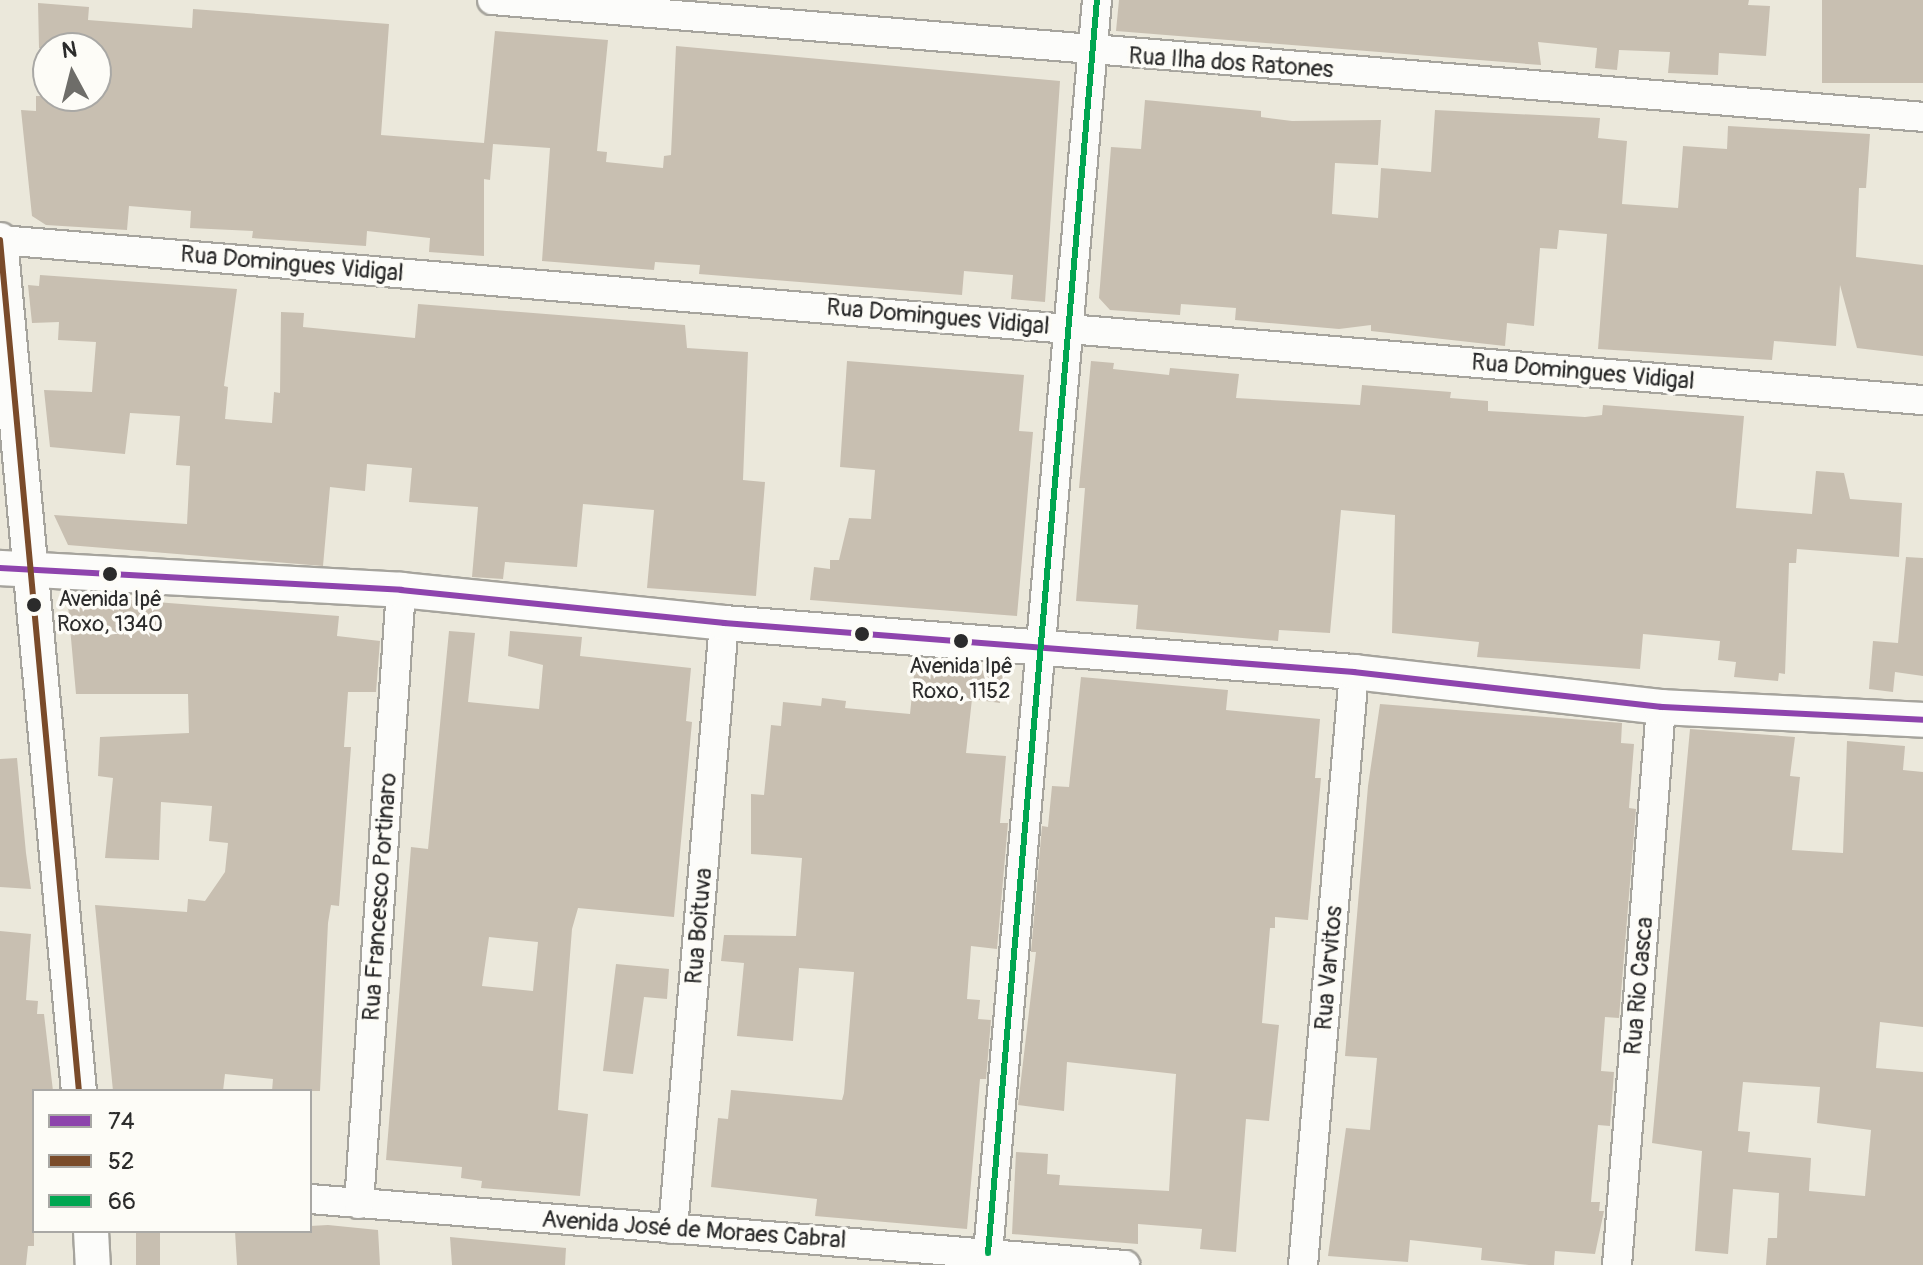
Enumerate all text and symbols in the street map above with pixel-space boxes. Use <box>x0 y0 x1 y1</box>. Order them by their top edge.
north arrow <box>32 32 112 112</box>
text: N <box>60 35 78 65</box>
street label: Rua Ilha dos Ratones <box>1128 41 1334 85</box>
street label: Rua Domingues Vidigal <box>179 240 405 288</box>
street label: Rua Domingues Vidigal <box>825 293 1051 341</box>
street label: Rua Domingues Vidigal <box>1470 348 1696 396</box>
marker: Avenida Ipê Roxo, 1340 <box>102 566 118 582</box>
place label: Avenida Ipê Roxo, 1340 <box>57 586 163 638</box>
unlabelled marker <box>26 597 42 613</box>
unlabelled marker <box>854 626 870 642</box>
marker: Avenida Ipê Roxo, 1152 <box>953 633 969 649</box>
place label: Avenida Ipê Roxo, 1152 <box>909 653 1013 704</box>
street label: Rua Francesco Portinaro <box>357 772 403 1022</box>
street label: Rua Boituva <box>680 867 718 985</box>
street label: Rua Varvitos <box>1309 905 1349 1031</box>
street label: Rua Rio Casca <box>1619 916 1659 1056</box>
legend <box>32 1089 312 1233</box>
text: 74 <box>108 1107 135 1136</box>
text: 52 <box>108 1147 134 1176</box>
text: 66 <box>108 1187 136 1216</box>
street label: Avenida José de Moraes Cabral <box>541 1205 847 1255</box>

